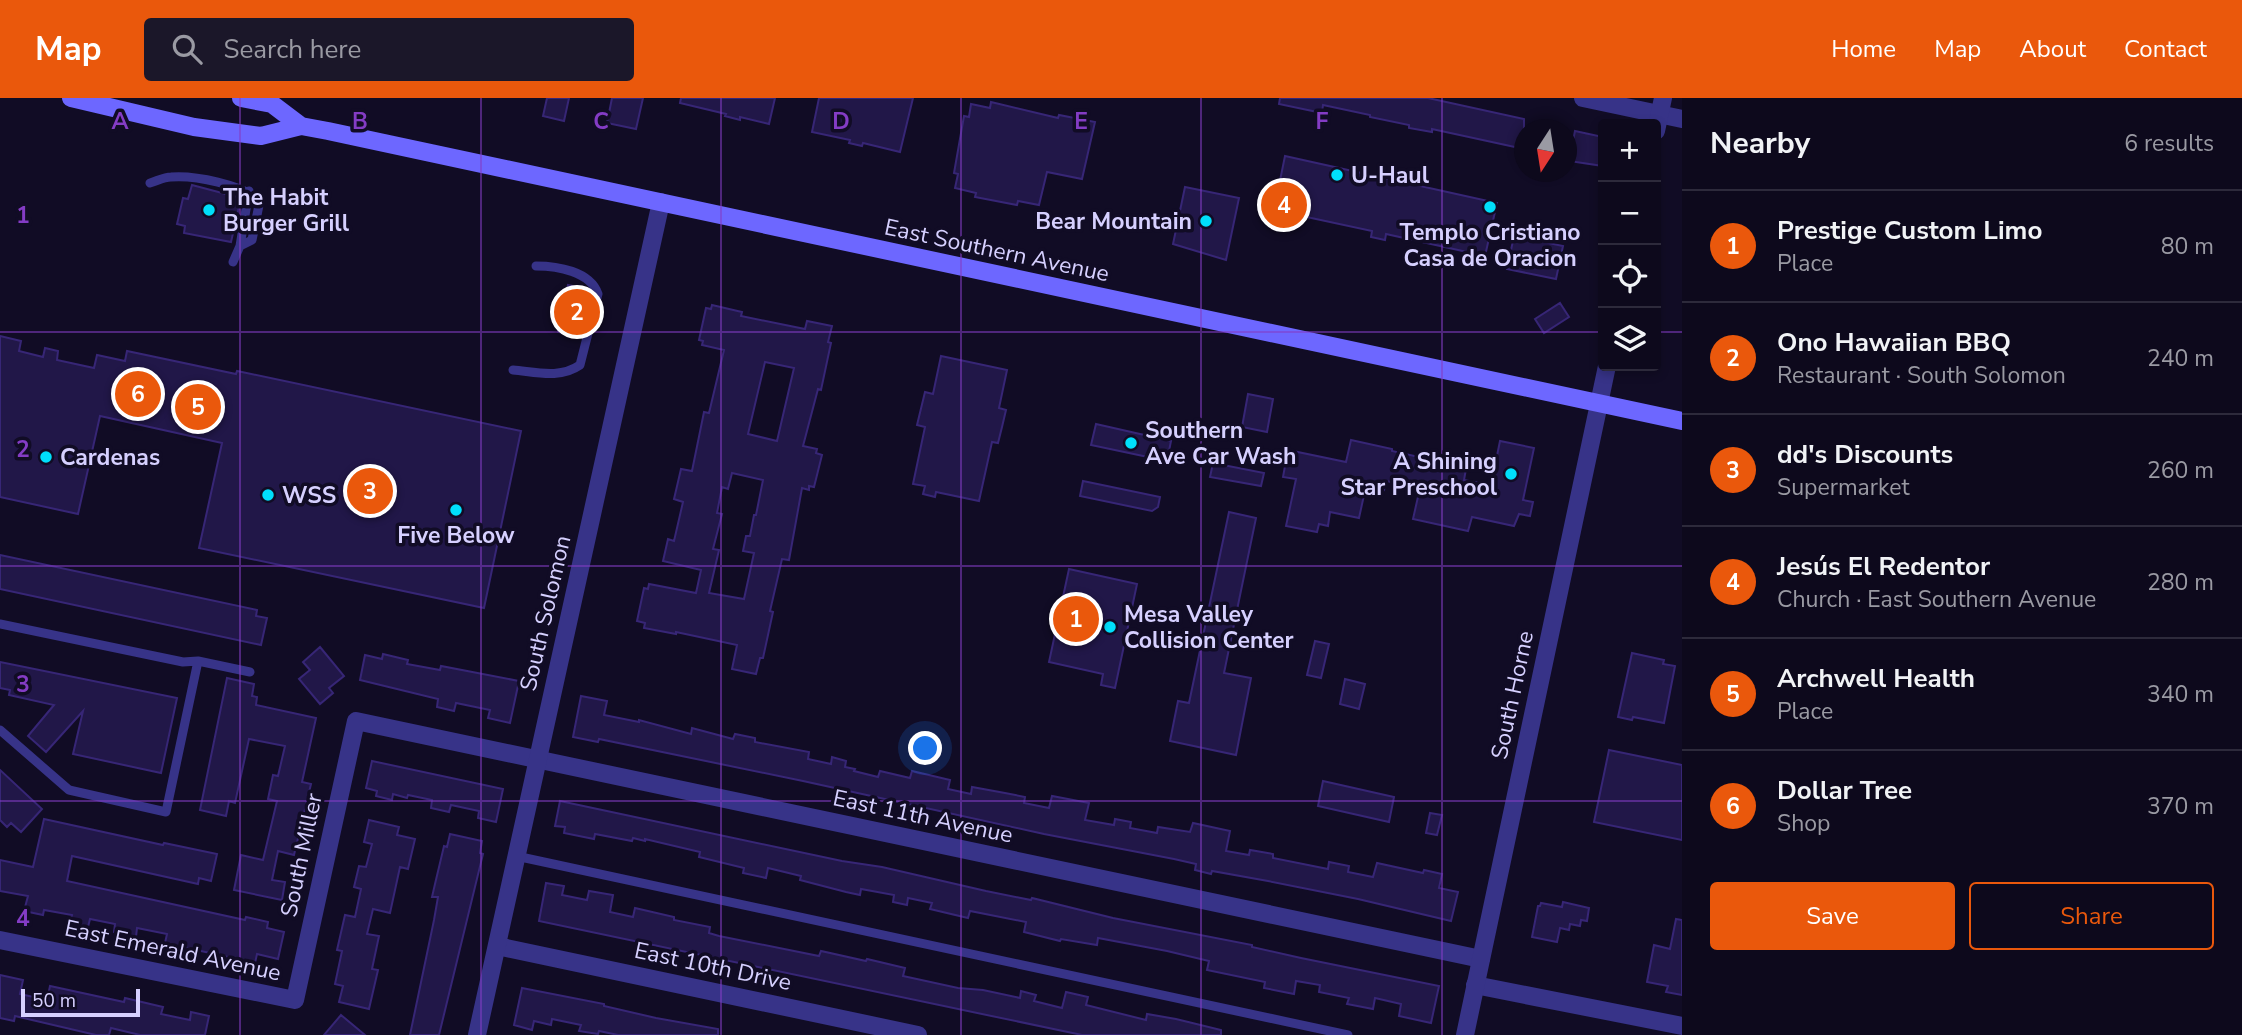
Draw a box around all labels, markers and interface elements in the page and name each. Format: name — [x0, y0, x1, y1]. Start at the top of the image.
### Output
search box — [144, 18, 634, 81]
text: Map — [35, 27, 102, 72]
icon: search — [168, 30, 206, 68]
text: Search here — [224, 32, 361, 67]
text: Home — [1831, 33, 1896, 65]
text: Map — [1934, 33, 1981, 65]
text: About — [2019, 33, 2086, 65]
text: Contact — [2124, 33, 2207, 65]
text: A — [111, 106, 129, 137]
text: B — [352, 106, 368, 137]
text: C — [593, 106, 609, 137]
text: D — [832, 106, 850, 137]
text: E — [1074, 106, 1088, 137]
text: F — [1316, 106, 1329, 137]
north arrow — [1514, 119, 1577, 182]
map controls — [1598, 119, 1661, 371]
button: + — [1598, 119, 1661, 182]
text: Nearby — [1710, 123, 1810, 164]
text: 6 results — [2124, 128, 2214, 159]
place label: U-Haul — [1351, 160, 1430, 191]
marker: U-Haul — [1329, 167, 1345, 183]
pin: 4 — [1261, 179, 1307, 231]
place label: The Habit Burger Grill — [223, 182, 350, 239]
button: − — [1598, 182, 1661, 245]
marker: Templo Cristiano Casa de Oracion — [1482, 199, 1498, 215]
text: 1 — [16, 200, 30, 231]
marker: The Habit Burger Grill — [201, 202, 217, 218]
place label: Bear Mountain — [1035, 206, 1192, 237]
street label: East Southern Avenue — [882, 212, 1112, 289]
marker: Bear Mountain — [1198, 213, 1214, 229]
text: Prestige Custom Limo — [1777, 213, 2042, 248]
place label: Templo Cristiano Casa de Oracion — [1399, 217, 1581, 274]
text: 1 — [1726, 231, 1740, 262]
text: 80 m — [2161, 231, 2214, 262]
button: locate — [1598, 245, 1661, 308]
text: Place — [1777, 248, 1833, 279]
pin: 2 — [554, 286, 600, 338]
button: layers — [1598, 308, 1661, 371]
text: Ono Hawaiian BBQ — [1777, 325, 2011, 360]
text: 2 — [1726, 343, 1740, 374]
text: 240 m — [2147, 343, 2214, 374]
text: Restaurant · South Solomon — [1777, 360, 2066, 391]
pin: 6 — [115, 368, 161, 420]
pin: 5 — [175, 381, 221, 433]
place label: Southern Ave Car Wash — [1145, 415, 1297, 472]
text: 2 — [16, 434, 30, 465]
marker: Southern Ave Car Wash — [1123, 435, 1139, 451]
text: dd's Discounts — [1777, 437, 1953, 472]
place label: Cardenas — [60, 442, 160, 473]
place label: A Shining Star Preschool — [1341, 446, 1498, 503]
marker: Cardenas — [38, 449, 54, 465]
text: 3 — [1726, 455, 1740, 486]
text: 260 m — [2147, 455, 2214, 486]
pin: 3 — [347, 465, 393, 517]
marker: A Shining Star Preschool — [1503, 466, 1519, 482]
text: Supermarket — [1777, 472, 1910, 503]
place label: WSS — [282, 480, 336, 511]
marker: WSS — [260, 487, 276, 503]
marker: Five Below — [448, 502, 464, 518]
place label: Five Below — [397, 520, 515, 551]
street label: South Solomon — [513, 532, 578, 694]
text: Jesús El Redentor — [1777, 549, 1990, 584]
text: 4 — [1726, 567, 1740, 598]
text: 280 m — [2147, 567, 2214, 598]
text: Church · East Southern Avenue — [1777, 584, 2096, 615]
pin: 1 — [1053, 593, 1099, 645]
place label: Mesa Valley Collision Center — [1124, 599, 1294, 656]
marker: Mesa Valley Collision Center — [1102, 619, 1118, 635]
street label: South Horne — [1484, 628, 1541, 762]
text: Archwell Health — [1777, 661, 1975, 696]
text: 3 — [16, 669, 30, 700]
text: 5 — [1726, 679, 1740, 710]
text: 340 m — [2147, 679, 2214, 710]
text: Place — [1777, 696, 1833, 727]
your location — [908, 731, 942, 765]
text: Dollar Tree — [1777, 773, 1912, 808]
street label: East 11th Avenue — [830, 782, 1016, 851]
street label: South Miller — [273, 790, 330, 920]
text: 6 — [1726, 791, 1740, 822]
text: 370 m — [2147, 791, 2214, 822]
text: Shop — [1777, 808, 1830, 839]
button: Save — [1710, 882, 1955, 950]
button: Share — [1969, 882, 2214, 950]
text: 4 — [16, 903, 30, 934]
street label: East Emerald Avenue — [62, 912, 284, 989]
street label: East 10th Drive — [632, 935, 794, 998]
scale bar — [21, 986, 140, 1018]
text: 50 m — [32, 988, 76, 1014]

